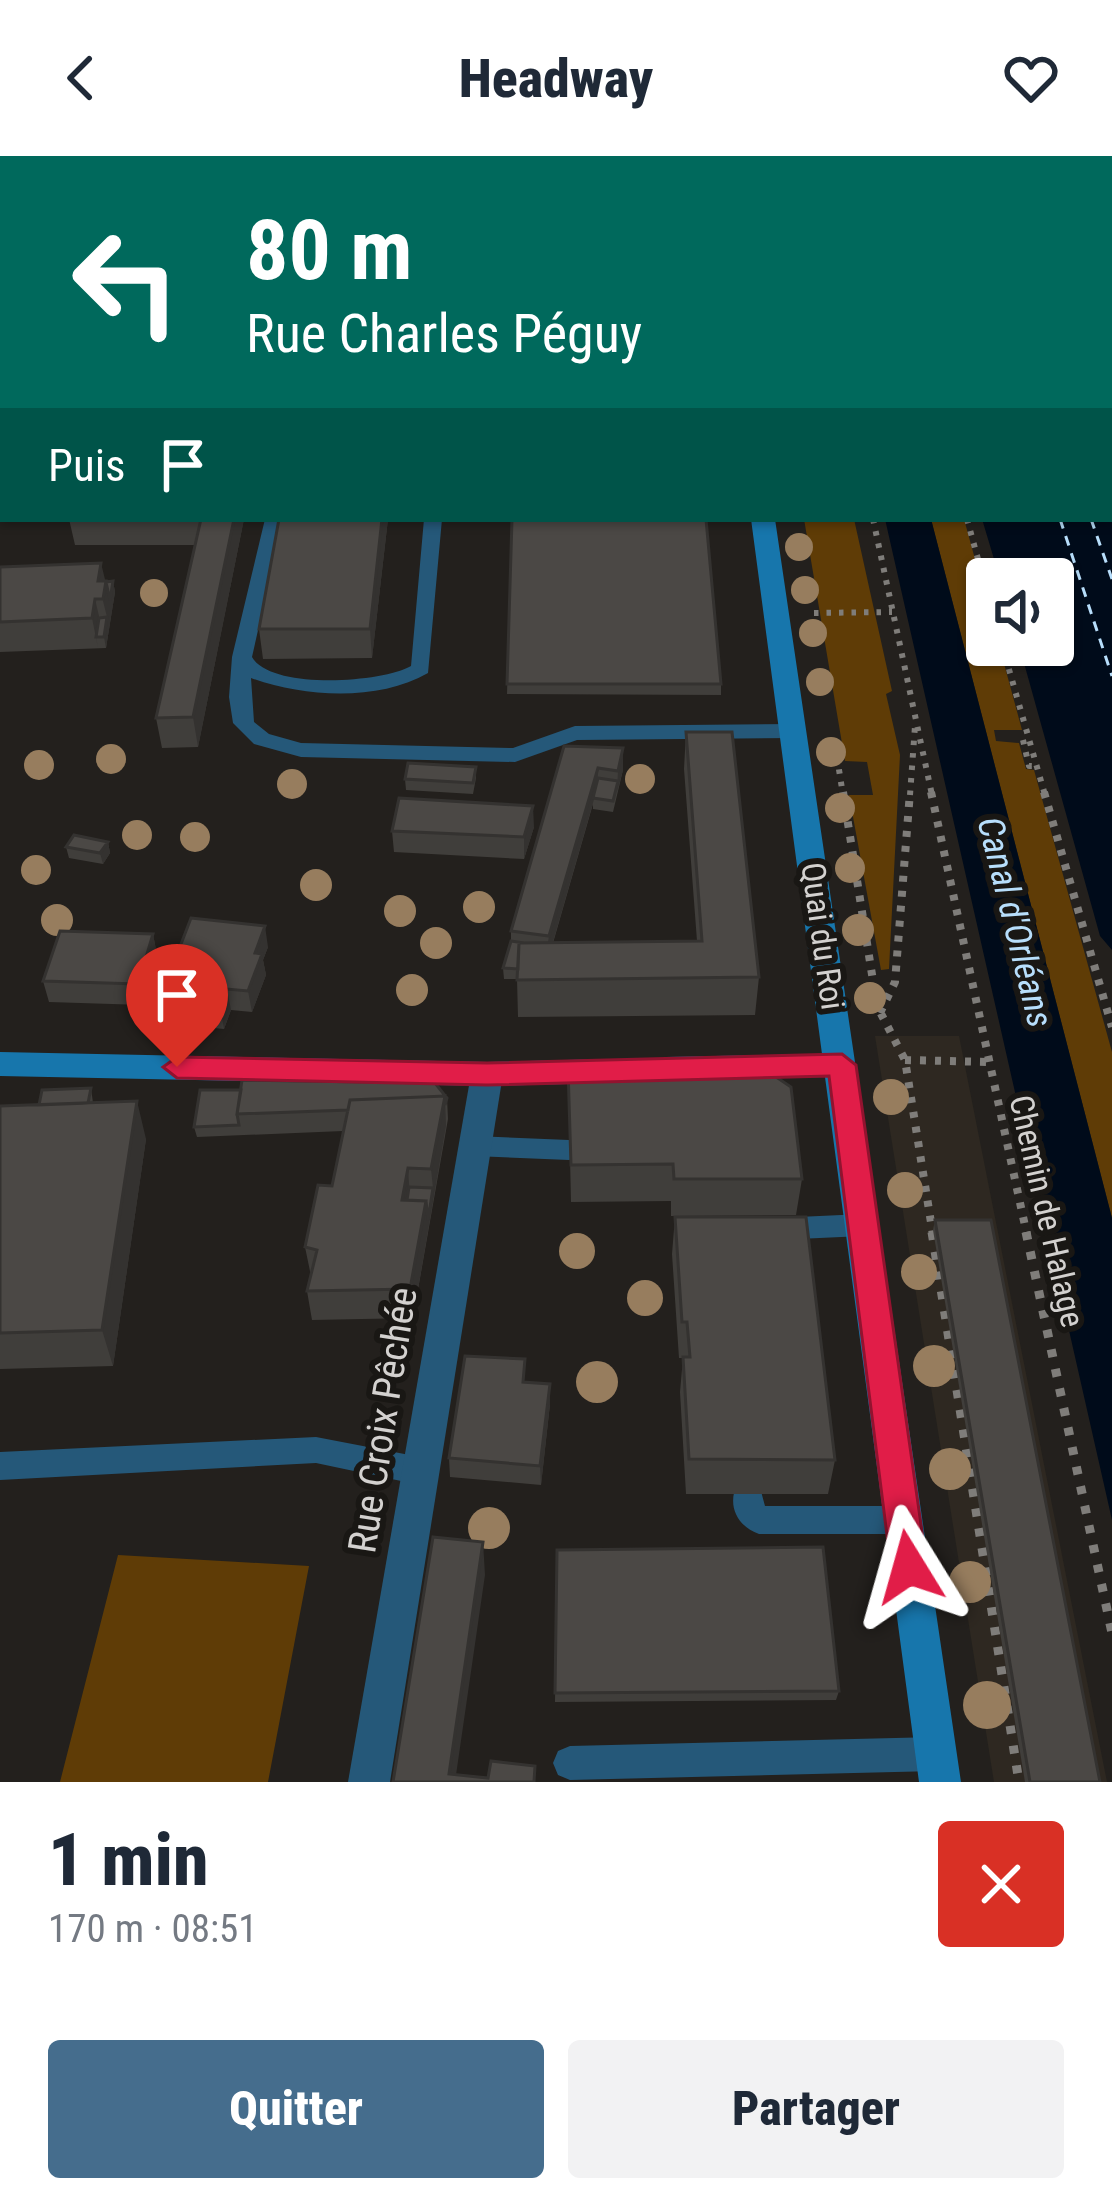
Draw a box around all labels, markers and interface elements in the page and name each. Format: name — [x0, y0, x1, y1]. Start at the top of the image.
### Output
icon: back — [48, 45, 114, 111]
icon: heart — [998, 45, 1064, 111]
text: Headway — [459, 47, 653, 110]
text: 80 m — [246, 201, 413, 300]
icon: left — [48, 204, 204, 360]
text: Rue Charles Péguy — [246, 302, 642, 365]
icon: arrive — [150, 432, 216, 498]
text: Puis — [48, 439, 126, 492]
map controls — [966, 558, 1074, 666]
button: sound — [966, 558, 1074, 666]
water label: Canal d'Orléans — [969, 812, 1061, 1032]
street label: Quai du Roi — [793, 860, 853, 1012]
pin — [126, 944, 228, 1067]
icon: arrive — [144, 962, 210, 1028]
street label: Chemin de Halage — [1001, 1091, 1093, 1331]
street label: Rue Croix Pêchée — [339, 1284, 427, 1556]
position arrow — [846, 1504, 972, 1630]
text: 1 min — [48, 1818, 209, 1903]
button: close — [938, 1821, 1064, 1947]
text: 170 m · 08:51 — [48, 1906, 258, 1952]
button: Quitter — [48, 2040, 544, 2178]
button: Partager — [568, 2040, 1064, 2178]

